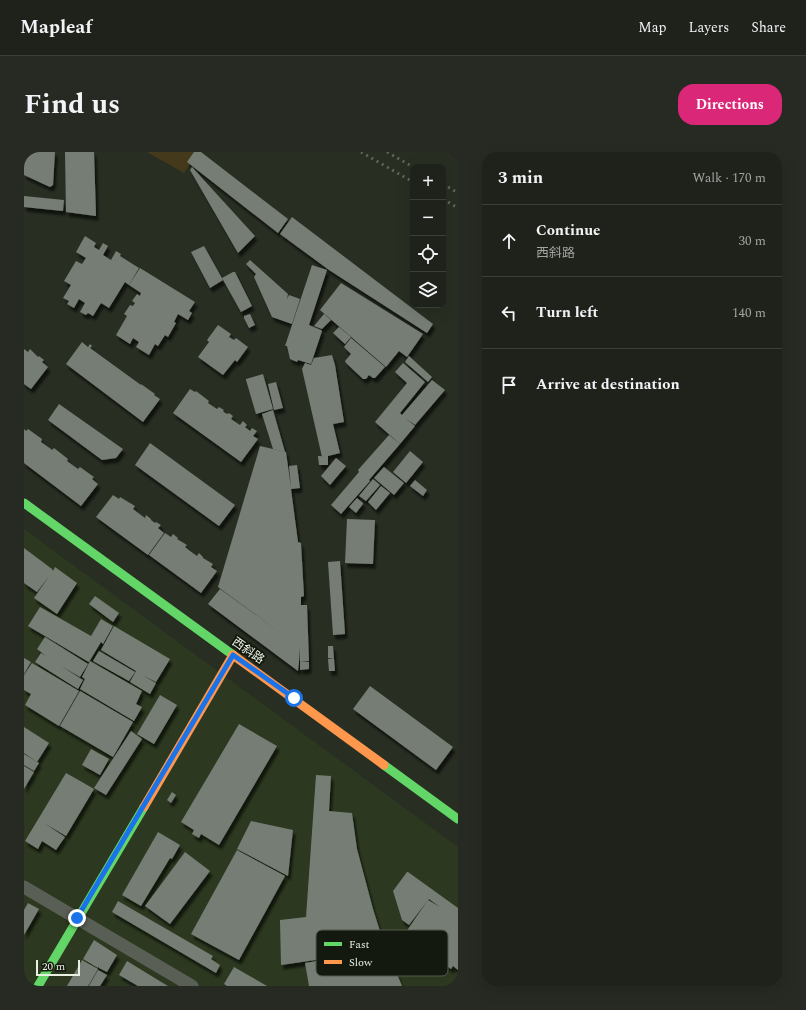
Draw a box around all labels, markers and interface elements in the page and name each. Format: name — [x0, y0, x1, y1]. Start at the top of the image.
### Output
text: Mapleaf — [20, 13, 92, 42]
text: Map — [638, 17, 667, 38]
text: Layers — [689, 17, 729, 38]
text: Share — [751, 17, 786, 38]
text: Find us — [24, 83, 120, 126]
button: Directions — [678, 84, 782, 125]
map controls — [410, 164, 446, 308]
button: + — [410, 164, 446, 200]
text: 3 min — [498, 165, 543, 191]
text: Walk · 170 m — [692, 168, 766, 188]
button: − — [410, 200, 446, 236]
text: Continue — [536, 219, 601, 242]
icon: ahead — [498, 230, 520, 252]
text: 30 m — [739, 231, 766, 251]
button: locate — [410, 236, 446, 272]
text: 西斜路 — [536, 243, 575, 263]
button: layers — [410, 272, 446, 308]
text: Turn left — [536, 301, 598, 324]
icon: left — [498, 302, 520, 324]
text: 140 m — [732, 303, 766, 323]
text: Arrive at destination — [536, 373, 680, 396]
icon: arrive — [498, 374, 520, 396]
street label: 西斜路 — [228, 633, 268, 669]
route start — [285, 689, 303, 707]
route end — [68, 909, 86, 927]
legend — [316, 930, 448, 976]
text: Fast — [349, 936, 370, 953]
text: Slow — [349, 954, 373, 971]
scale bar — [36, 958, 80, 977]
text: 20 m — [42, 958, 65, 975]

